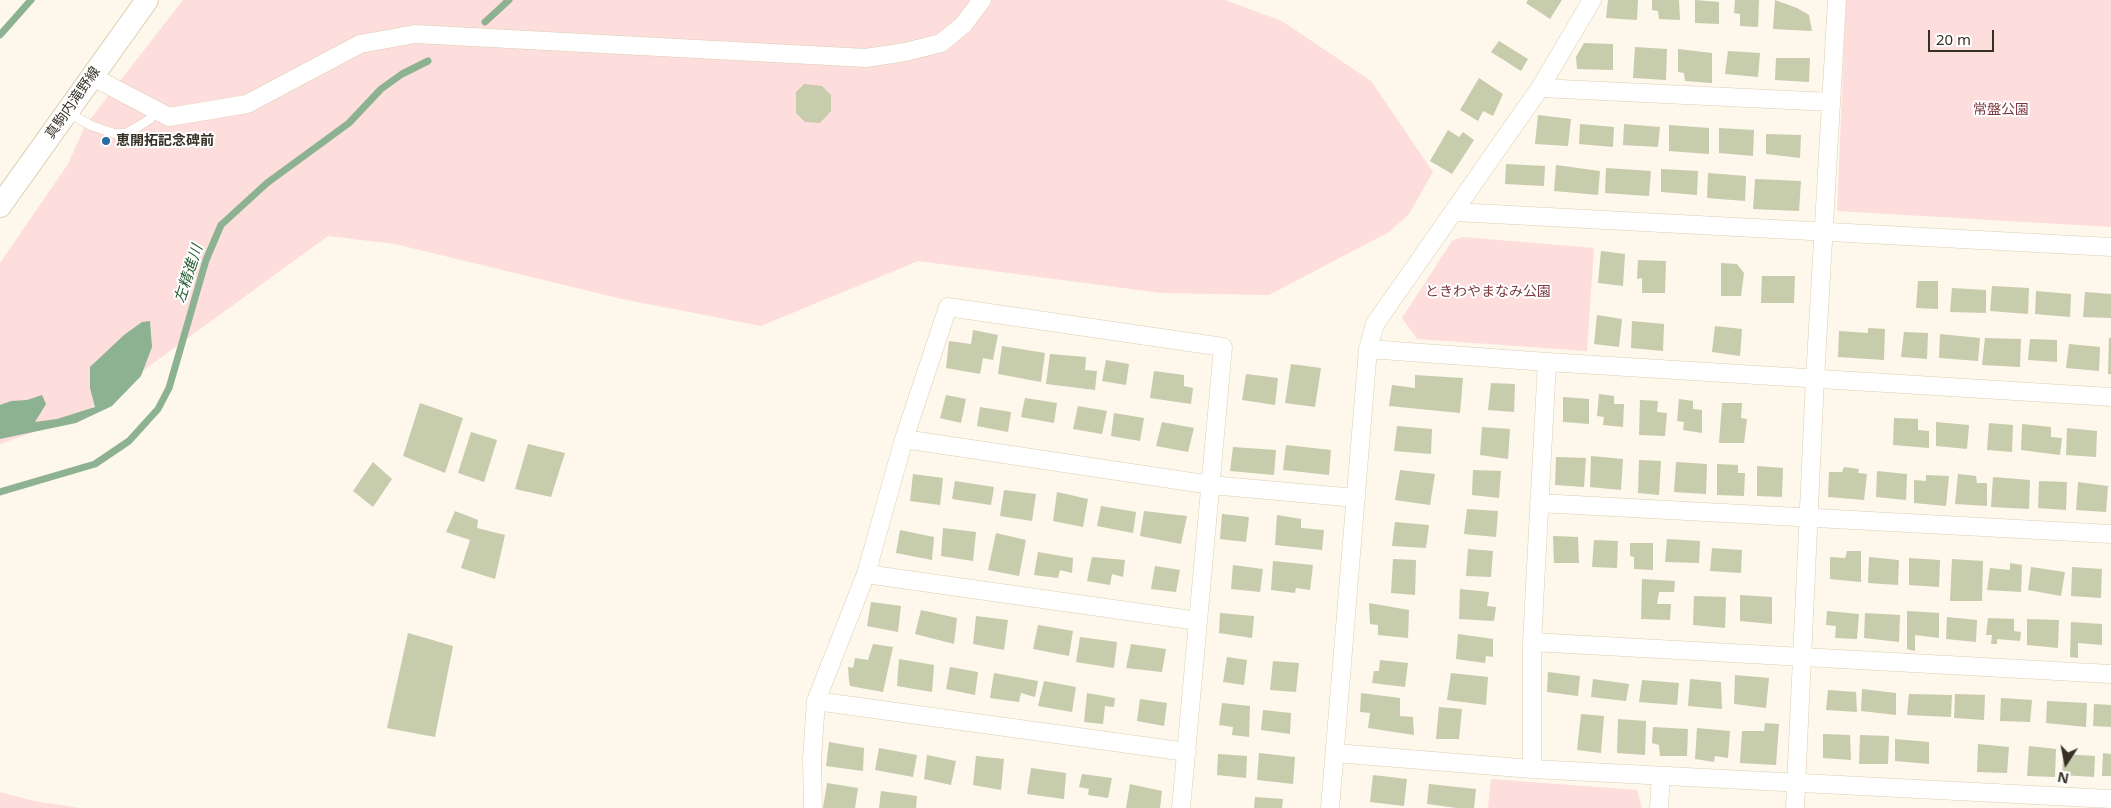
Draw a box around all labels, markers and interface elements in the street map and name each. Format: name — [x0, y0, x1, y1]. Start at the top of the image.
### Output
scale bar — [1931, 20, 1997, 52]
text: 20 m — [1936, 29, 1971, 49]
street label: 真駒内滝野線 — [42, 64, 104, 142]
park label: 常盤公園 — [1973, 102, 2029, 118]
place label: 恵開拓記念碑前 — [116, 133, 214, 149]
marker: 恵開拓記念碑前 — [100, 135, 112, 147]
water label: 左精進川 — [171, 243, 207, 305]
park label: ときわやまなみ公園 — [1425, 284, 1551, 300]
north arrow — [2041, 738, 2091, 788]
text: N — [2056, 768, 2070, 789]

